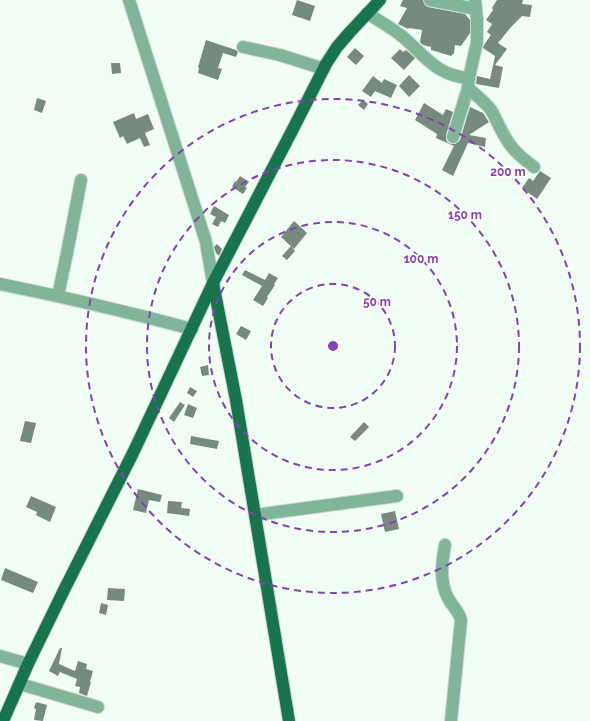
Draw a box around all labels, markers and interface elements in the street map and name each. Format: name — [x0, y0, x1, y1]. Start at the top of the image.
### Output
text: 200 m — [490, 165, 526, 179]
text: 150 m — [448, 208, 482, 222]
text: 100 m — [404, 252, 438, 266]
text: 50 m — [363, 295, 391, 309]
centre of rings — [326, 339, 340, 353]

